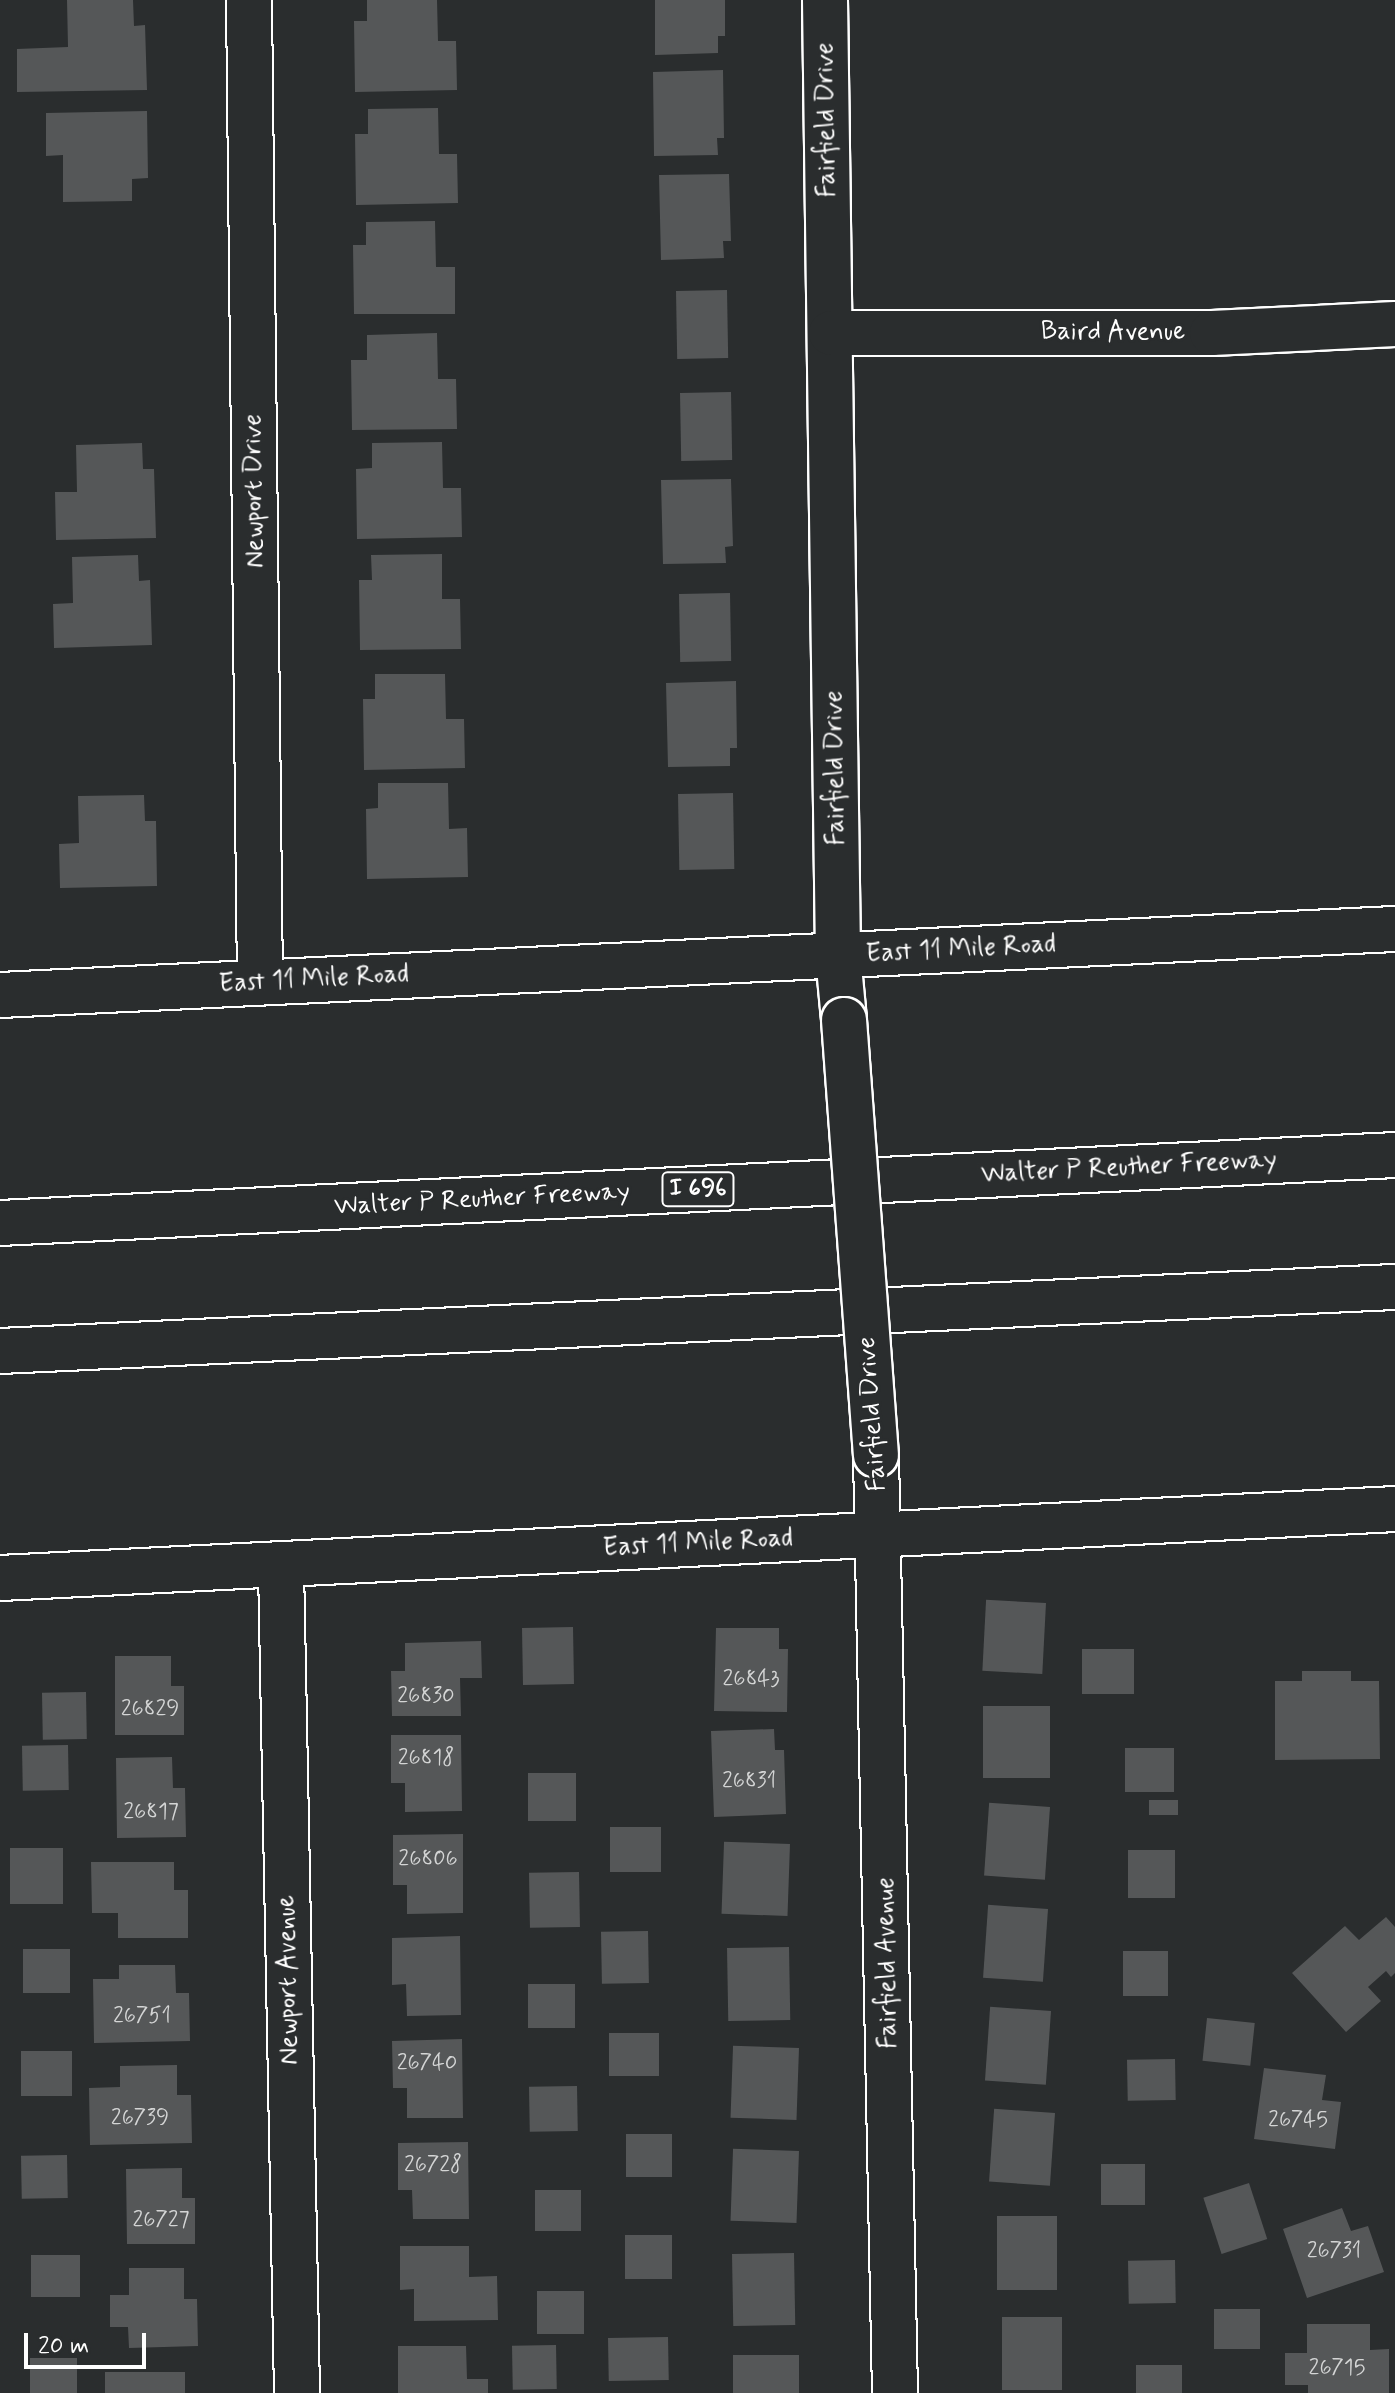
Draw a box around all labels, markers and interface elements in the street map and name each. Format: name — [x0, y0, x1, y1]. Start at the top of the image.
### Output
street label: Fairfield Drive — [810, 43, 844, 197]
street label: Baird Avenue — [1039, 317, 1187, 349]
street label: Newport Drive — [238, 415, 272, 567]
street label: Fairfield Drive — [819, 691, 853, 845]
street label: East 11 Mile Road — [866, 929, 1056, 971]
street label: East 11 Mile Road — [219, 959, 409, 1001]
street label: Walter P Reuther Freeway — [982, 1145, 1276, 1191]
road number: I 696 — [660, 1169, 736, 1209]
street label: Walter P Reuther Freeway — [335, 1177, 629, 1223]
street label: Fairfield Drive — [852, 1337, 894, 1491]
street label: East 11 Mile Road — [603, 1523, 793, 1565]
house number: 26843 — [723, 1667, 779, 1693]
house number: 26830 — [397, 1684, 455, 1710]
house number: 26829 — [121, 1697, 179, 1723]
house number: 26818 — [398, 1746, 454, 1772]
house number: 26831 — [722, 1769, 776, 1795]
house number: 26817 — [123, 1800, 179, 1826]
house number: 26806 — [398, 1847, 458, 1873]
street label: Fairfield Avenue — [871, 1874, 905, 2052]
street label: Newport Avenue — [272, 1892, 306, 2068]
house number: 26751 — [113, 2004, 171, 2030]
house number: 26740 — [397, 2051, 457, 2077]
house number: 26739 — [111, 2106, 169, 2132]
house number: 26745 — [1268, 2108, 1328, 2134]
house number: 26728 — [404, 2153, 462, 2179]
house number: 26727 — [132, 2208, 190, 2234]
house number: 26731 — [1307, 2239, 1361, 2265]
scale bar — [28, 2317, 150, 2367]
text: 20 m — [38, 2331, 89, 2362]
house number: 26715 — [1309, 2356, 1365, 2382]

